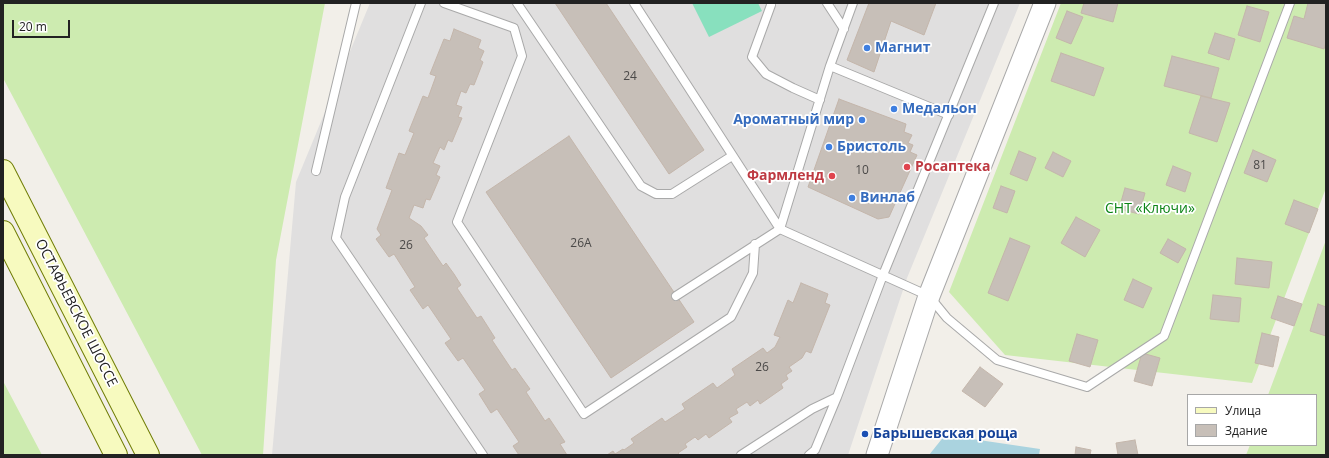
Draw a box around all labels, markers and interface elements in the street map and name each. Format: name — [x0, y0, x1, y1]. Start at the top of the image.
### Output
scale bar — [14, 12, 72, 38]
text: 20 m — [19, 18, 47, 35]
place label: Магнит — [875, 40, 930, 56]
marker: Магнит — [862, 43, 872, 53]
house number: 24 — [623, 70, 637, 84]
place label: Медальон — [902, 101, 977, 117]
marker: Медальон — [889, 104, 899, 114]
place label: Ароматный мир — [733, 112, 854, 128]
marker: Ароматный мир — [857, 115, 867, 125]
place label: Бристоль — [837, 139, 906, 155]
marker: Бристоль — [824, 142, 834, 152]
place label: Росаптека — [915, 159, 990, 175]
house number: 81 — [1253, 159, 1267, 173]
marker: Росаптека — [902, 162, 912, 172]
house number: 10 — [855, 164, 869, 178]
place label: Фармленд — [747, 168, 824, 184]
marker: Фармленд — [827, 171, 837, 181]
place label: Винлаб — [860, 190, 915, 206]
marker: Винлаб — [847, 193, 857, 203]
park label: СНТ «Ключи» — [1105, 201, 1195, 217]
street label: ОСТАФЬЕВСКОЕ ШОССЕ — [31, 236, 121, 390]
house number: 26А — [570, 237, 592, 251]
house number: 26 — [399, 239, 413, 253]
house number: 26 — [755, 361, 769, 375]
legend — [1187, 394, 1317, 446]
text: Улица — [1225, 402, 1261, 419]
text: Здание — [1225, 422, 1268, 439]
place label: Барышевская роща — [873, 426, 1018, 442]
marker: Барышевская роща — [860, 429, 870, 439]

